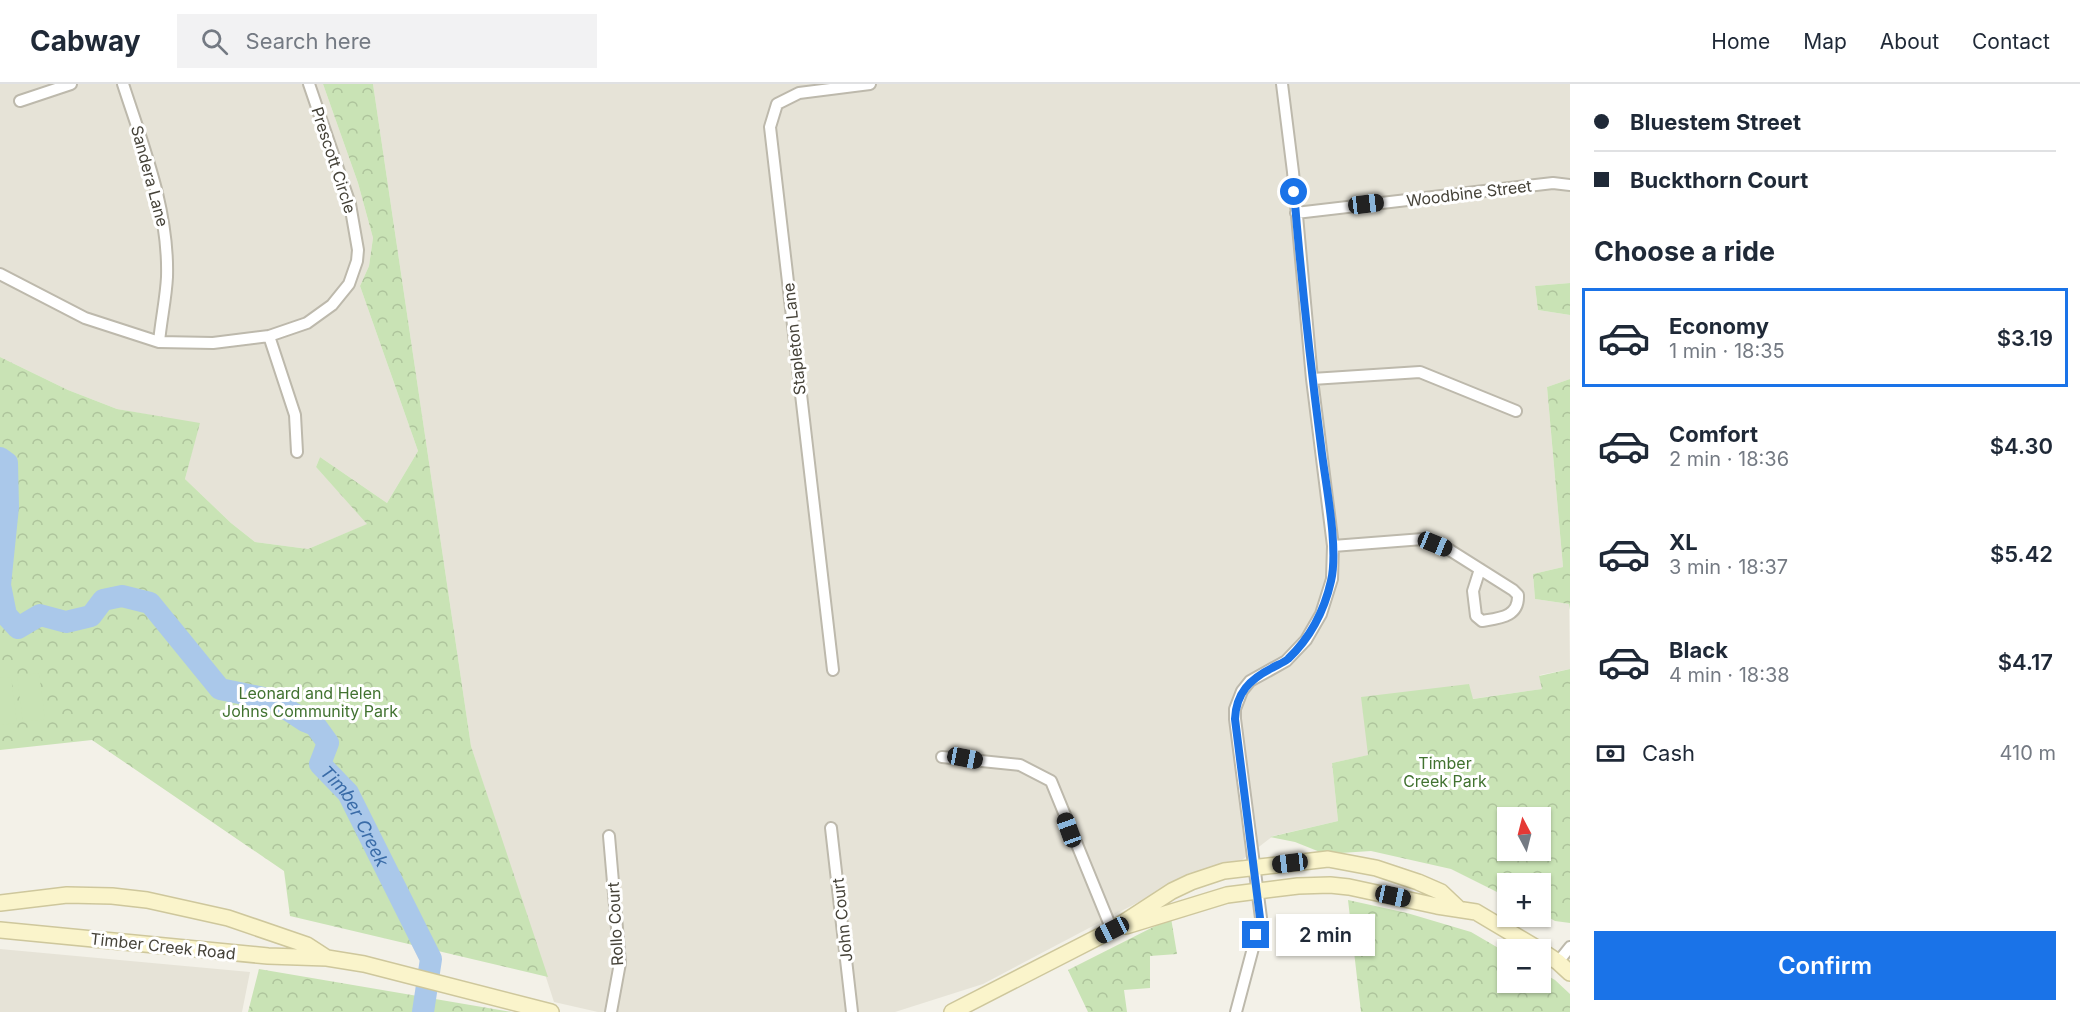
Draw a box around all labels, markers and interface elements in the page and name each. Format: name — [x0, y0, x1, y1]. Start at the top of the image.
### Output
search box — [177, 14, 597, 68]
text: Cabway — [30, 24, 141, 58]
icon: search — [198, 25, 231, 58]
text: Search here — [246, 28, 371, 54]
text: Home — [1711, 29, 1770, 54]
text: Map — [1803, 29, 1847, 54]
text: About — [1880, 29, 1939, 54]
text: Contact — [1972, 29, 2050, 54]
street label: Prescott Circle — [307, 104, 361, 216]
text: Bluestem Street — [1630, 109, 1801, 135]
street label: Sandera Lane — [127, 123, 173, 229]
text: Buckthorn Court — [1630, 167, 1808, 193]
street label: Woodbine Street — [1405, 175, 1533, 211]
route start — [1280, 178, 1307, 205]
car — [1347, 193, 1385, 215]
text: Choose a ride — [1594, 235, 1775, 268]
street label: Stapleton Lane — [778, 282, 810, 396]
icon: car — [1597, 311, 1651, 365]
text: Economy — [1669, 313, 1769, 339]
text: $3.19 — [1997, 325, 2053, 351]
text: 1 min · 18:35 — [1669, 339, 1785, 363]
icon: car — [1597, 419, 1651, 473]
text: Comfort — [1669, 421, 1758, 447]
text: $4.30 — [1990, 433, 2053, 459]
text: 2 min · 18:36 — [1669, 447, 1789, 471]
icon: car — [1597, 527, 1651, 581]
car — [1415, 529, 1455, 559]
text: XL — [1669, 529, 1698, 555]
text: $5.42 — [1990, 541, 2053, 567]
text: 3 min · 18:37 — [1669, 555, 1788, 579]
icon: car — [1597, 635, 1651, 689]
text: Black — [1669, 637, 1728, 663]
text: $4.17 — [1998, 649, 2053, 675]
text: 4 min · 18:38 — [1669, 663, 1790, 687]
park label: Leonard and Helen Johns Community Park — [222, 683, 398, 721]
icon: cash — [1594, 737, 1627, 770]
text: Cash — [1642, 740, 1695, 766]
text: 410 m — [2000, 741, 2056, 765]
car — [946, 746, 984, 770]
park label: Timber Creek Park — [1403, 753, 1487, 791]
water label: Timber Creek — [316, 761, 394, 871]
north arrow — [1497, 807, 1551, 861]
map controls — [1497, 807, 1551, 993]
car — [1054, 810, 1084, 850]
car — [1271, 852, 1309, 874]
button: + — [1497, 873, 1551, 927]
street label: John Court — [828, 877, 856, 963]
street label: Rollo Court — [603, 882, 627, 966]
car — [1374, 883, 1412, 909]
car — [1092, 914, 1132, 946]
callout: 2 min — [1277, 914, 1376, 956]
route end — [1242, 921, 1269, 948]
text: 2 min — [1299, 923, 1352, 947]
street label: Timber Creek Road — [89, 928, 237, 964]
button: Confirm — [1594, 931, 2056, 1000]
button: − — [1497, 939, 1551, 993]

